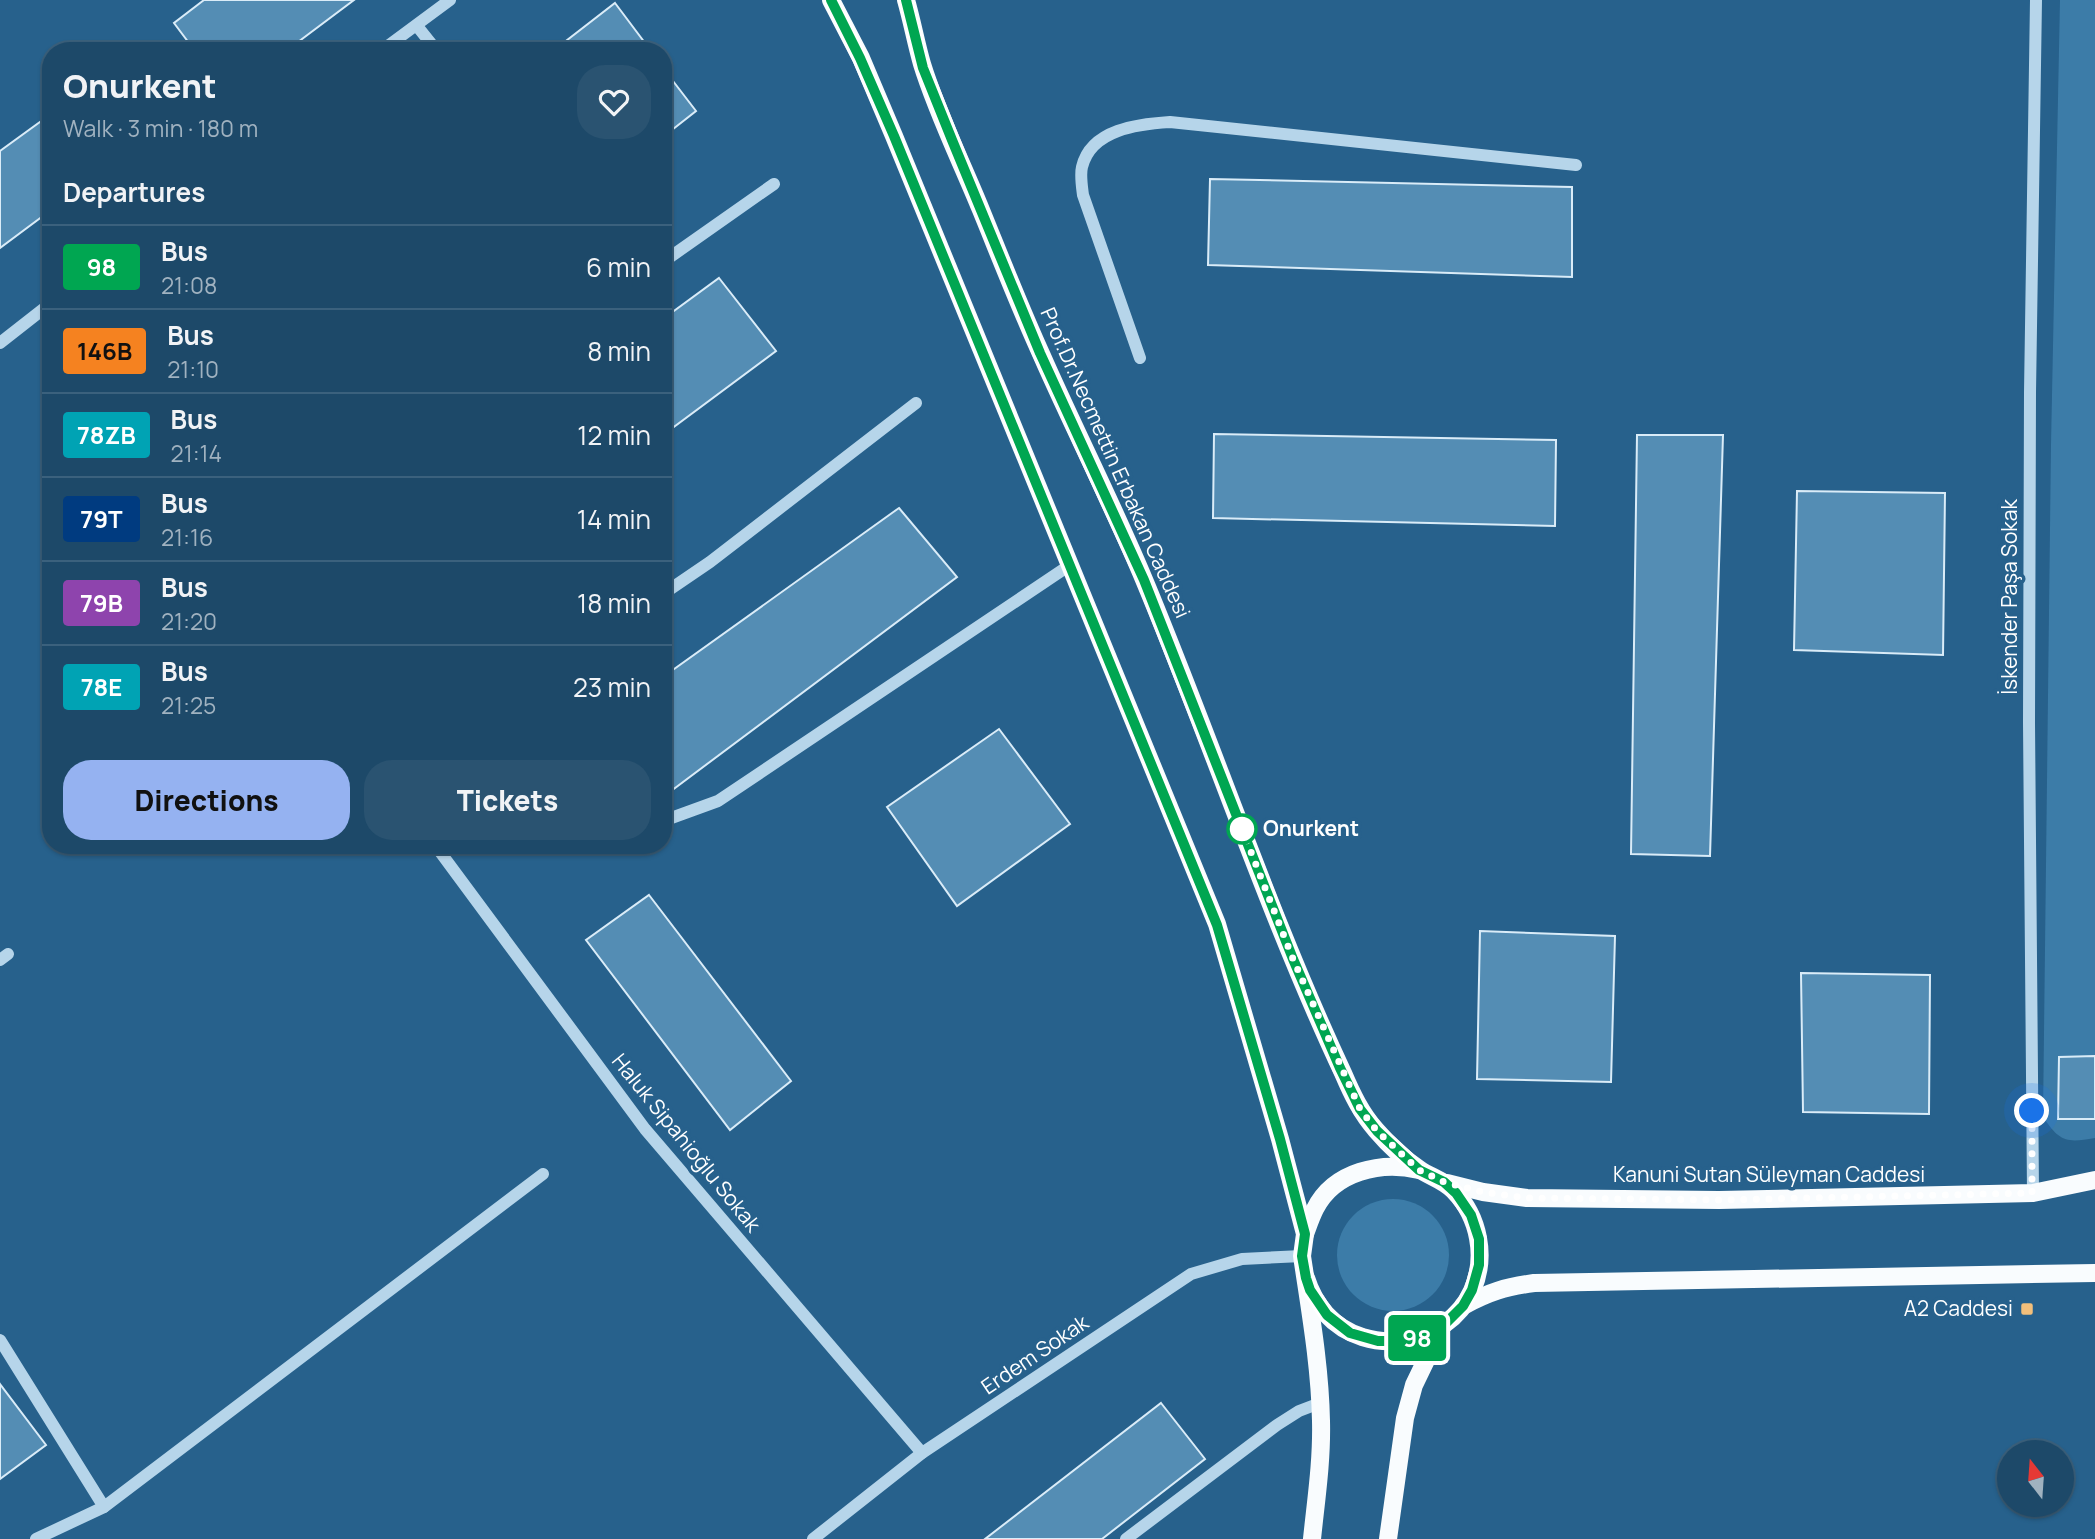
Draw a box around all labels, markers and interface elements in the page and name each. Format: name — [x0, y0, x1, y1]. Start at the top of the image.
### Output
text: Onurkent — [63, 63, 217, 108]
button: heart — [577, 65, 651, 139]
text: Walk · 3 min · 180 m — [63, 112, 258, 144]
text: Departures — [63, 174, 205, 210]
text: Bus — [161, 233, 208, 269]
text: 6 min — [586, 249, 651, 285]
text: 98 — [87, 250, 116, 283]
text: 21:08 — [161, 269, 217, 301]
street label: Prof.Dr.Necmettin Erbakan Caddesi — [1035, 303, 1197, 622]
text: Bus — [167, 317, 214, 353]
text: 8 min — [587, 333, 651, 369]
text: 146B — [77, 334, 132, 367]
text: 21:10 — [167, 353, 219, 385]
text: Bus — [171, 401, 217, 437]
text: 12 min — [577, 417, 651, 453]
text: 78ZB — [77, 418, 136, 451]
text: 21:14 — [171, 437, 222, 469]
text: Bus — [161, 485, 208, 521]
street label: İskender Paşa Sokak — [1995, 499, 2023, 695]
text: 14 min — [577, 501, 651, 537]
text: 79T — [80, 502, 123, 535]
text: 21:16 — [161, 521, 213, 553]
text: Bus — [161, 569, 208, 605]
text: 18 min — [577, 585, 651, 621]
text: 79B — [80, 586, 123, 619]
text: 21:20 — [161, 605, 217, 637]
text: Bus — [161, 653, 208, 689]
text: 23 min — [573, 669, 651, 705]
text: 78E — [81, 670, 122, 703]
text: 21:25 — [161, 689, 216, 721]
button: Directions — [63, 760, 350, 840]
button: Tickets — [364, 760, 651, 840]
marker: Onurkent — [1227, 814, 1257, 844]
place label: Onurkent — [1263, 814, 1359, 842]
street label: Haluk Sipahioğlu Sokak — [606, 1047, 768, 1238]
your location — [2014, 1093, 2049, 1128]
street label: Kanuni Sutan Süleyman Caddesi — [1613, 1160, 1925, 1188]
place label: A2 Caddesi — [1904, 1294, 2013, 1322]
marker: A2 Caddesi — [2019, 1301, 2035, 1317]
street label: Erdem Sokak — [975, 1308, 1094, 1400]
line badge: 98 — [1386, 1315, 1448, 1361]
text: 98 — [1402, 1321, 1432, 1354]
north arrow — [1997, 1440, 2074, 1517]
map controls — [1997, 1440, 2074, 1517]

